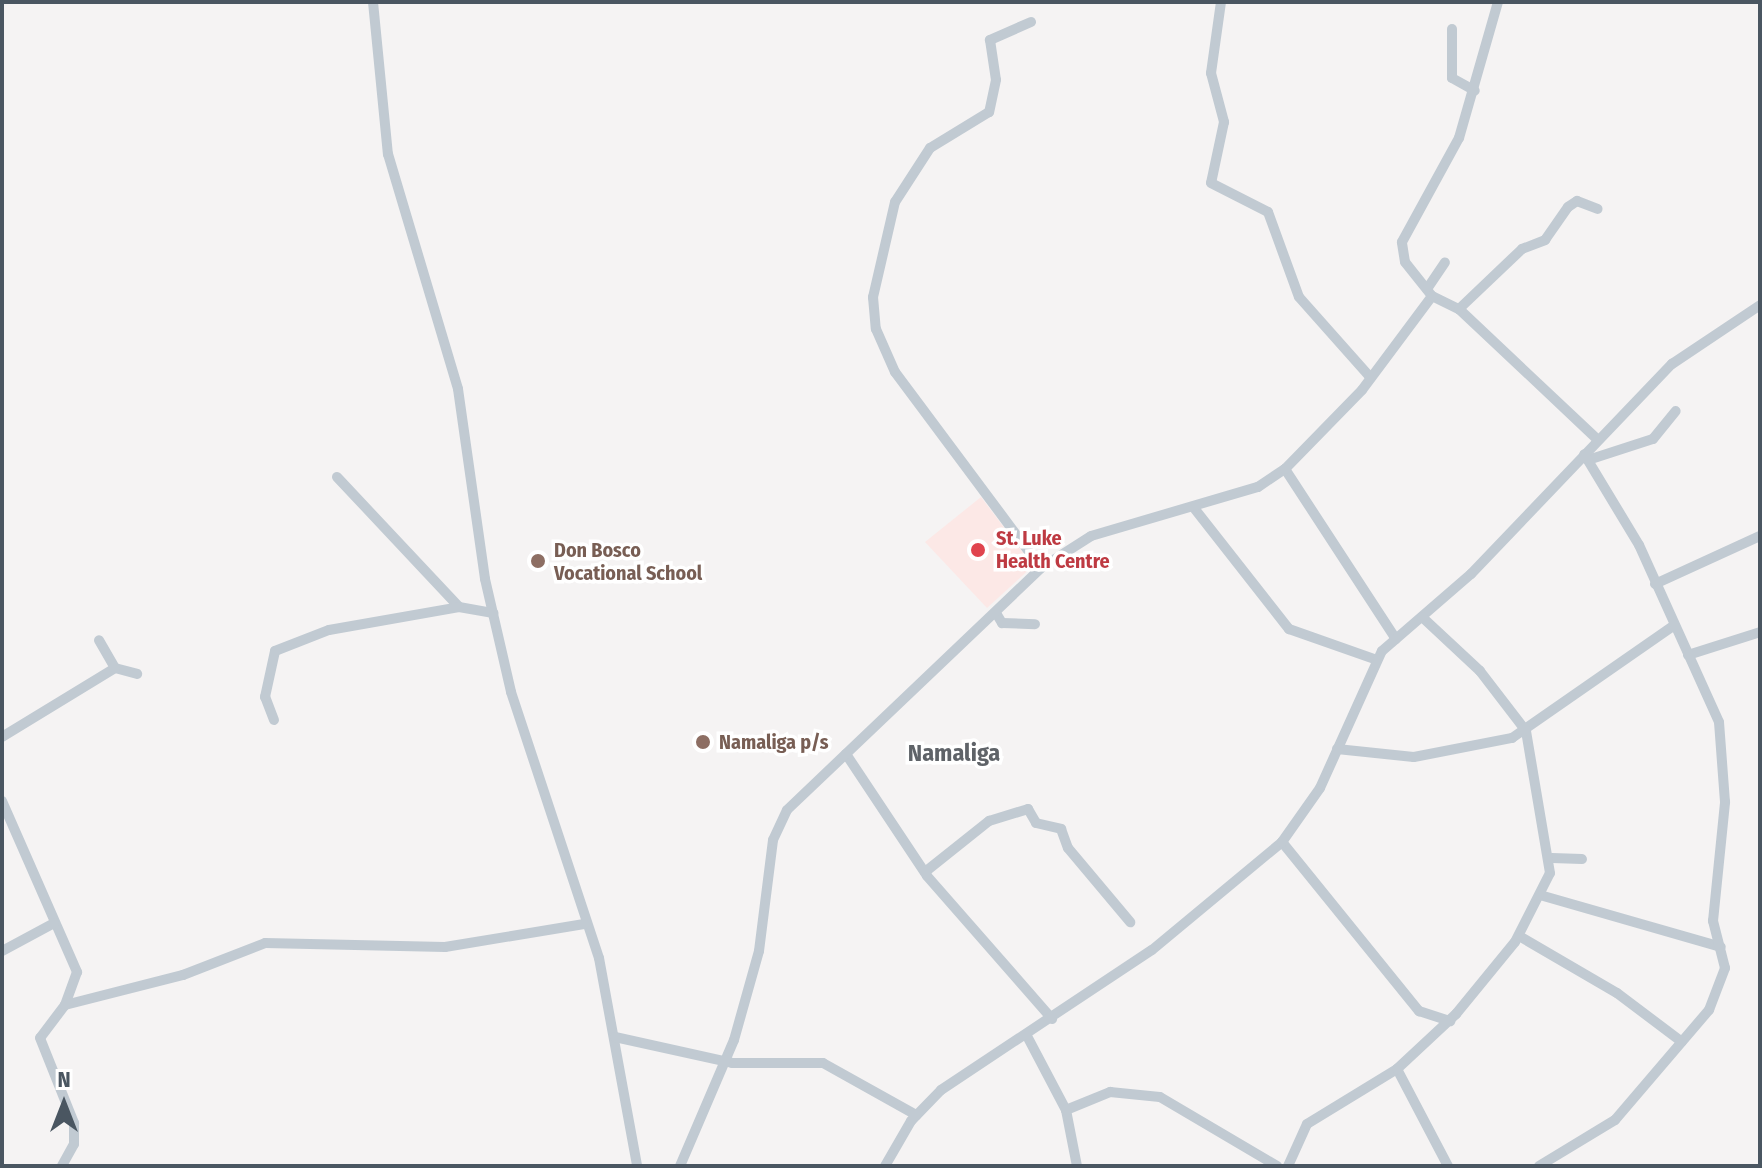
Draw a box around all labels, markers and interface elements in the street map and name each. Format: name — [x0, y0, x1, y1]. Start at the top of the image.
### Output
place label: St. Luke Health Centre — [996, 526, 1110, 573]
place label: Don Bosco Vocational School — [554, 538, 702, 585]
marker: St. Luke Health Centre — [967, 539, 989, 561]
marker: Don Bosco Vocational School — [529, 552, 547, 570]
place label: Namaliga p/s — [719, 730, 829, 754]
marker: Namaliga p/s — [694, 733, 712, 751]
district label: Namaliga — [908, 740, 1000, 768]
north arrow — [24, 1064, 104, 1144]
text: N — [57, 1066, 71, 1093]

